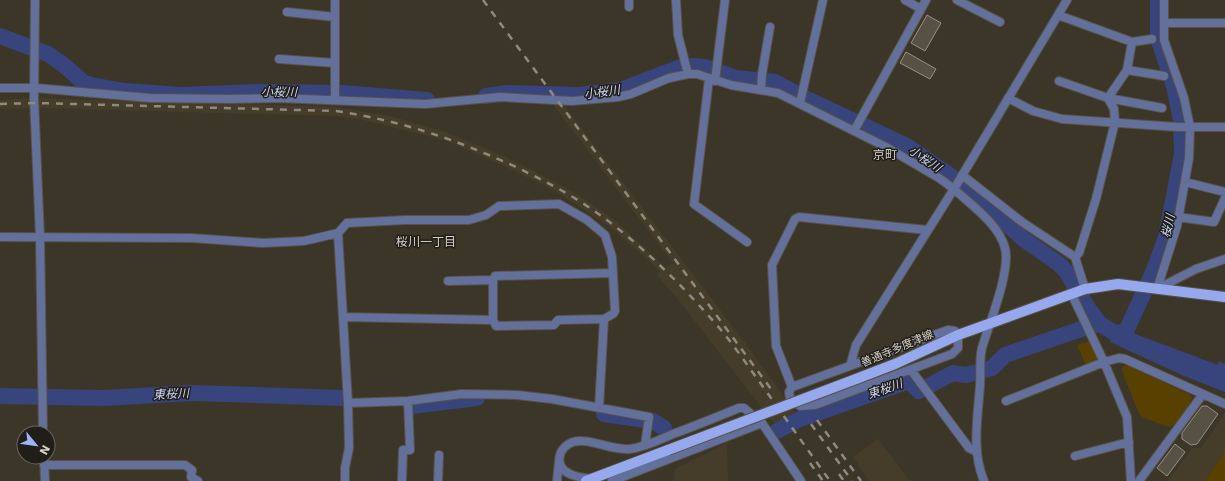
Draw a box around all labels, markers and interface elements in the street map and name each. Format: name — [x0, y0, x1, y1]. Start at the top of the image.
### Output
water label: 小桜川 — [583, 82, 623, 101]
water label: 小桜川 — [261, 85, 299, 99]
water label: 小桜川 — [906, 143, 945, 176]
district label: 京町 — [873, 148, 897, 162]
water label: 桜川 — [1158, 211, 1178, 239]
district label: 桜川一丁目 — [396, 235, 456, 249]
street label: 善通寺多度津線 — [859, 327, 935, 369]
water label: 東桜川 — [866, 376, 906, 401]
water label: 東桜川 — [153, 386, 191, 402]
north arrow — [16, 425, 56, 465]
text: N — [36, 442, 52, 457]

